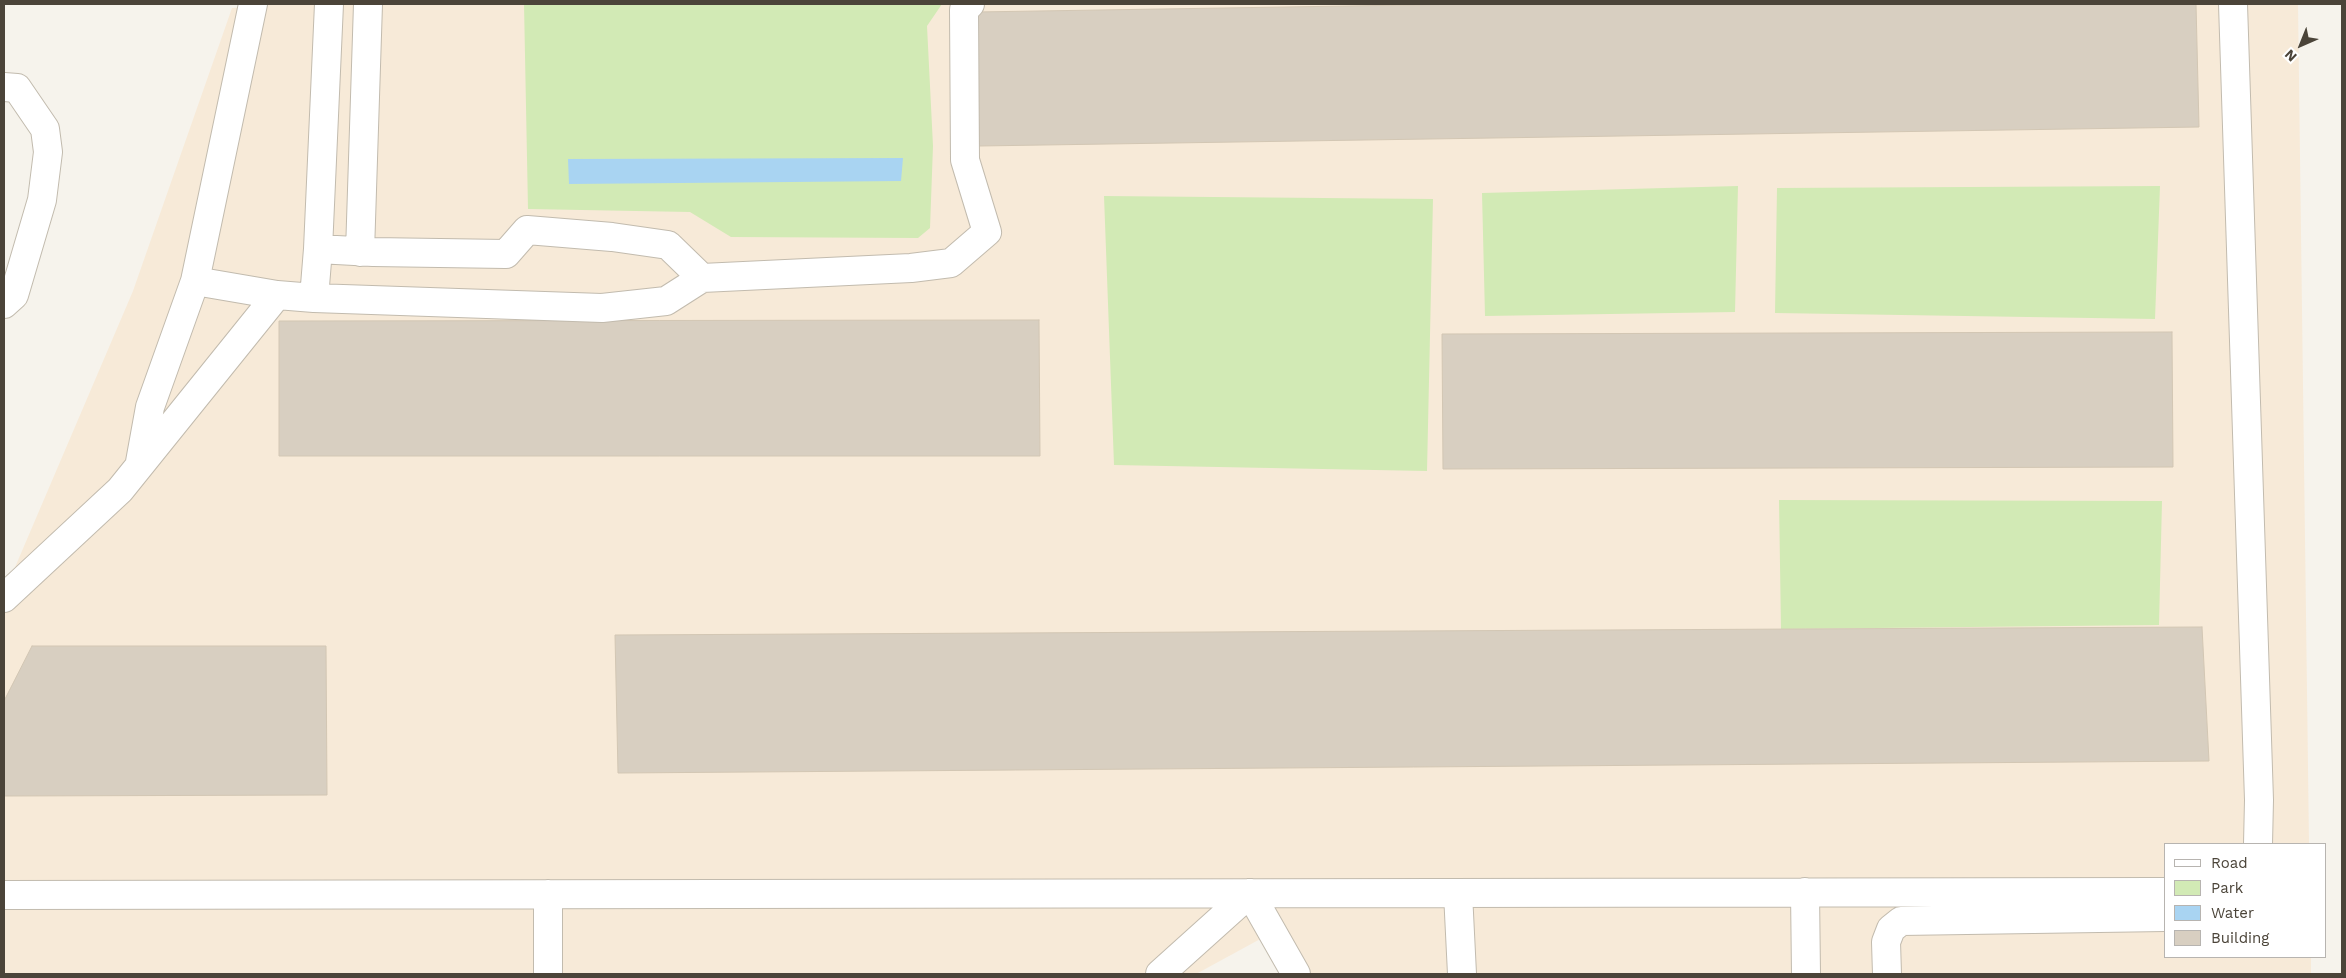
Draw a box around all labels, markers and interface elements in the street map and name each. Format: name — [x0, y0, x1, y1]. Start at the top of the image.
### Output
north arrow — [2276, 20, 2326, 70]
text: N — [2281, 46, 2300, 65]
legend — [2164, 843, 2326, 958]
text: Road — [2211, 854, 2248, 872]
text: Park — [2211, 879, 2243, 897]
text: Water — [2211, 904, 2254, 922]
text: Building — [2211, 929, 2269, 947]

